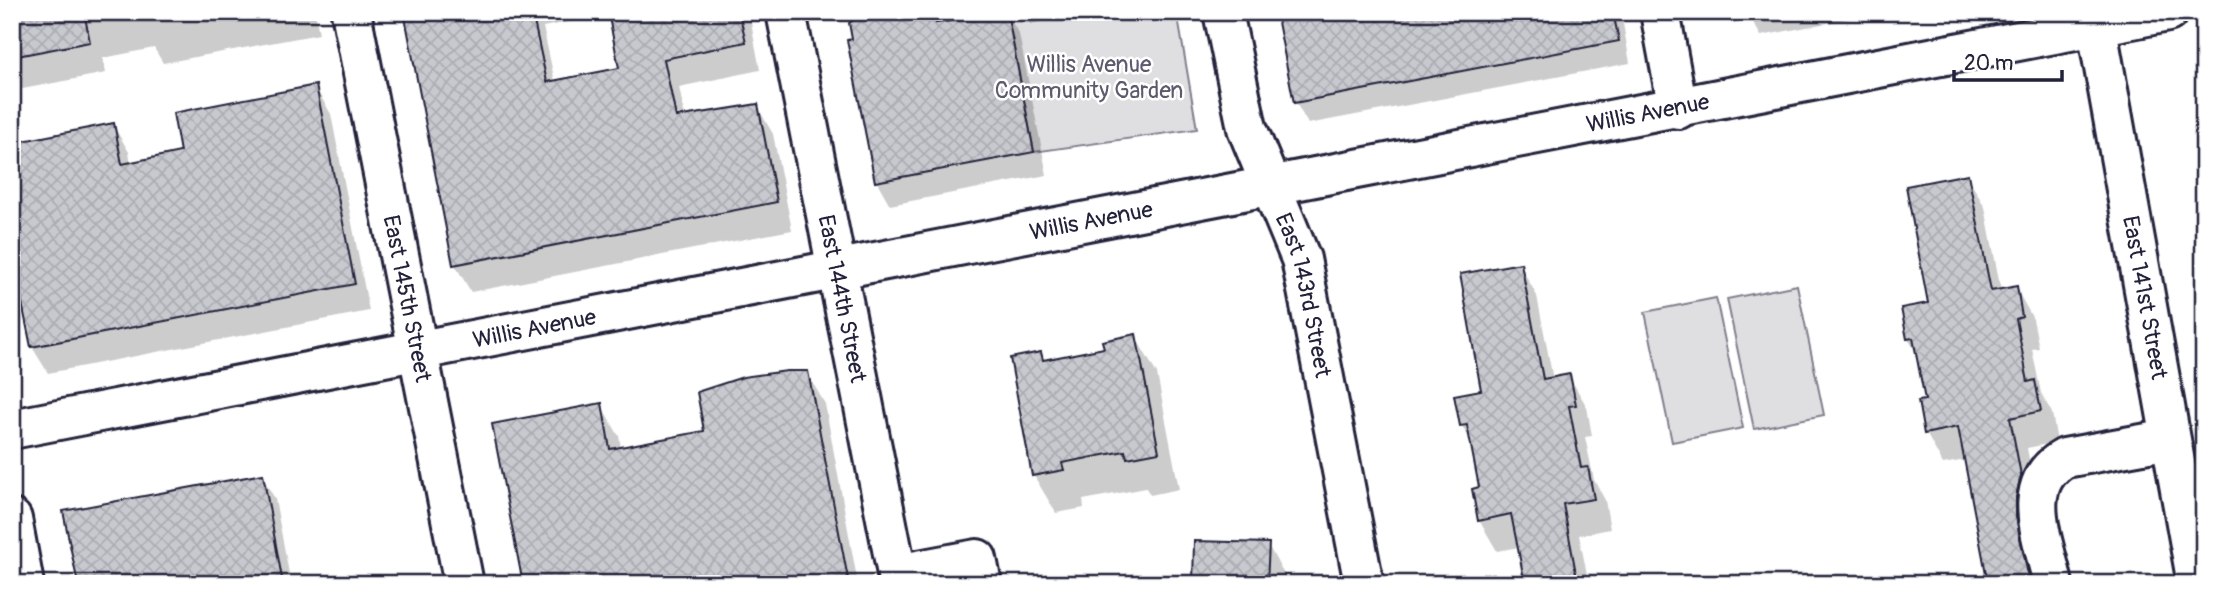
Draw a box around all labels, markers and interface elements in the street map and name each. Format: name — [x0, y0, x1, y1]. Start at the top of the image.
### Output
scale bar — [1954, 38, 2062, 82]
park label: Willis Avenue Community Garden — [995, 50, 1183, 105]
text: 20 m — [1964, 50, 2013, 77]
street label: Willis Avenue — [1584, 86, 1712, 139]
street label: Willis Avenue — [1027, 194, 1156, 246]
street label: East 143rd Street — [1269, 209, 1338, 381]
street label: East 145th Street — [377, 212, 438, 385]
street label: East 144th Street — [812, 212, 873, 386]
street label: East 141st Street — [2116, 213, 2174, 382]
street label: Willis Avenue — [470, 302, 599, 354]

